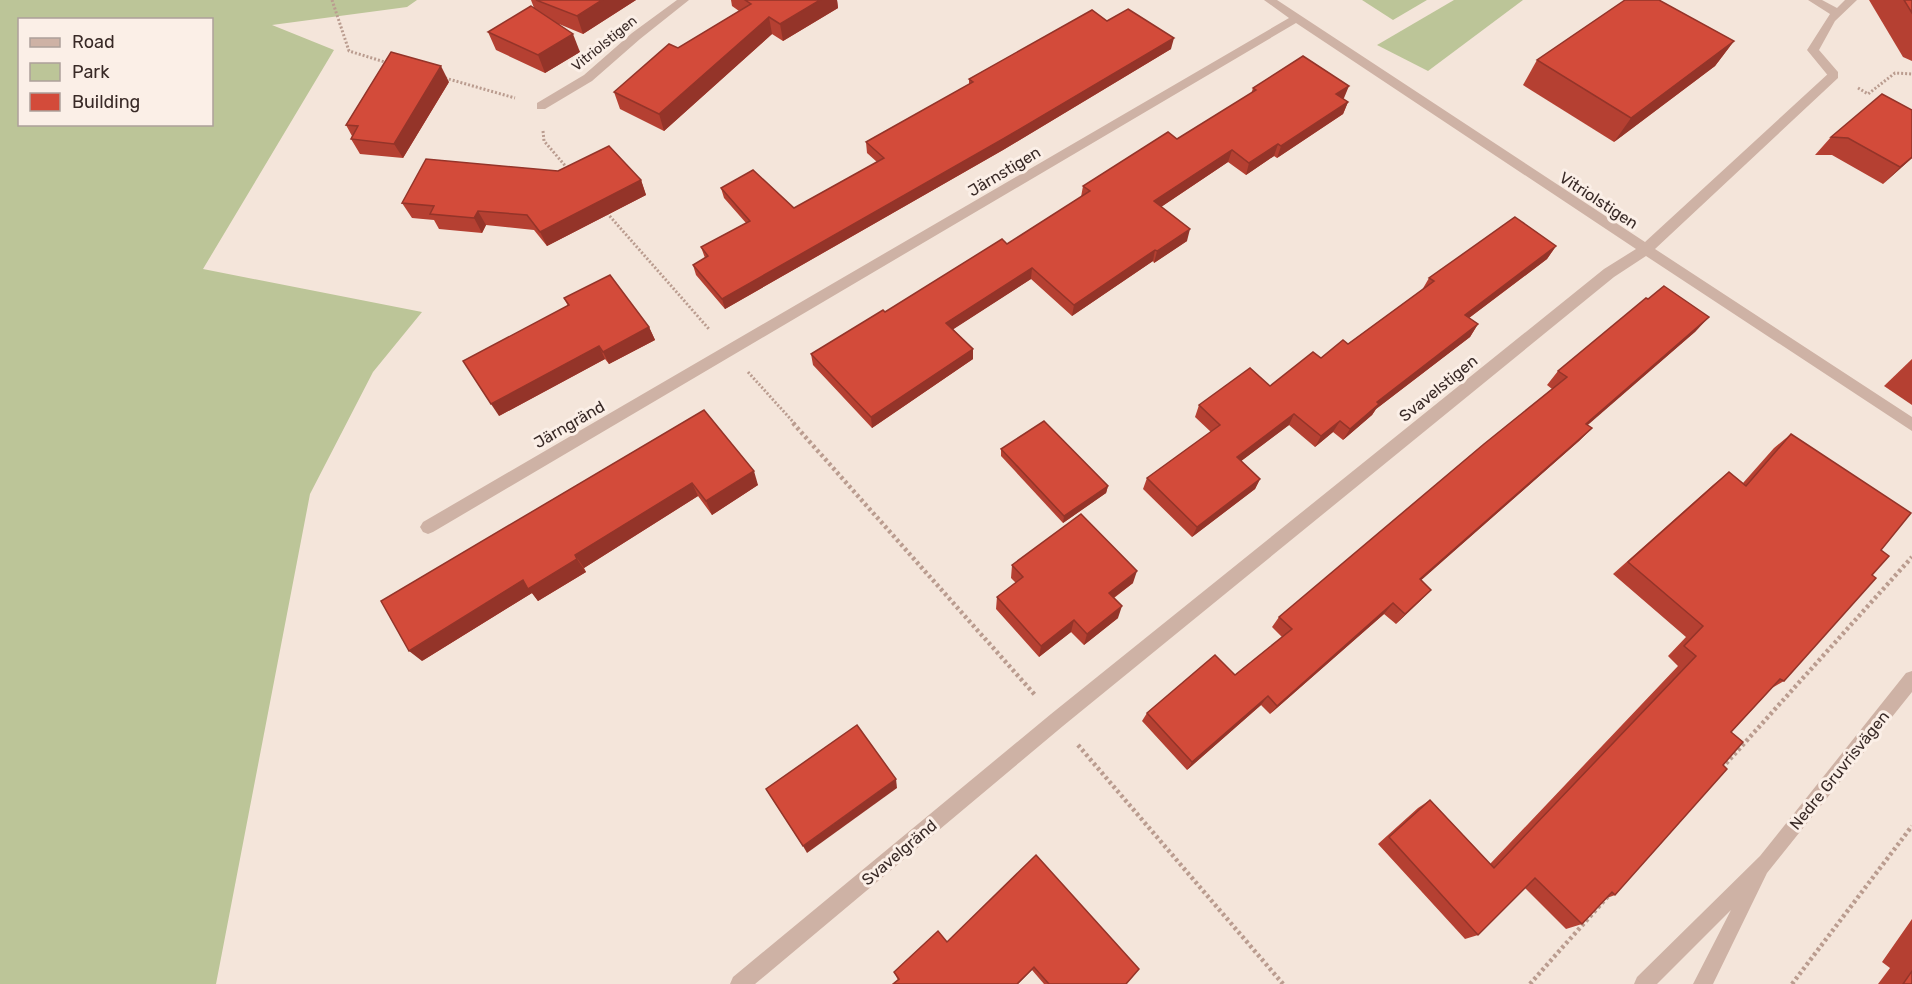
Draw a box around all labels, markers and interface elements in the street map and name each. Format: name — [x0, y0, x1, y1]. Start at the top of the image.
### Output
street label: Vitriolstigen — [568, 12, 640, 75]
legend — [18, 18, 213, 126]
text: Road — [72, 31, 115, 53]
text: Park — [72, 61, 110, 83]
text: Building — [72, 91, 140, 113]
street label: Järnstigen — [965, 142, 1044, 200]
street label: Vitriolstigen — [1556, 168, 1642, 233]
street label: Svavelstigen — [1395, 351, 1481, 426]
street label: Järngränd — [531, 397, 608, 452]
street label: Nedre Gruvrisvägen — [1786, 707, 1893, 834]
street label: Svavelgränd — [858, 816, 941, 889]

